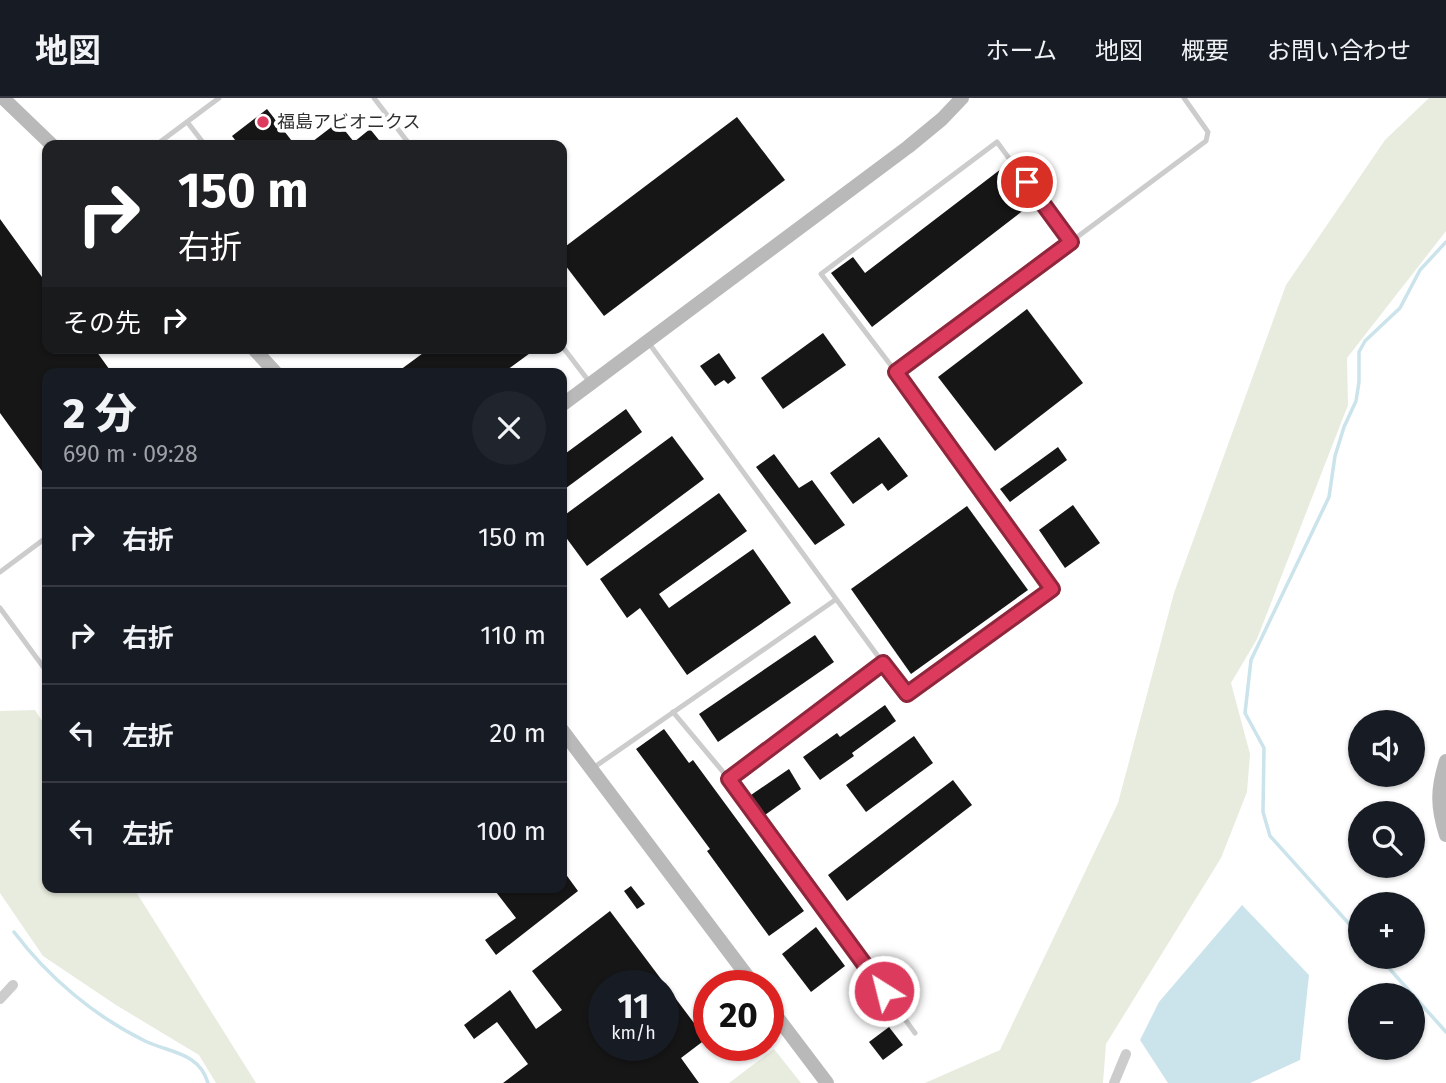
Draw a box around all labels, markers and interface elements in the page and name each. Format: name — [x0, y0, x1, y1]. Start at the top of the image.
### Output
text: 地図 — [35, 31, 101, 71]
text: ホーム — [986, 37, 1057, 65]
text: 地図 — [1095, 37, 1143, 65]
text: 概要 — [1181, 37, 1229, 65]
text: お問い合わせ — [1267, 37, 1411, 65]
place label: 福島アビオニクス — [277, 111, 420, 133]
marker: 福島アビオニクス — [255, 114, 271, 130]
pin — [997, 152, 1057, 212]
text: 150 m — [178, 161, 309, 220]
icon: arrive — [1008, 163, 1046, 201]
icon: right — [63, 168, 154, 259]
text: 右折 — [178, 228, 242, 266]
icon: right — [155, 301, 193, 339]
text: その先 — [63, 308, 141, 339]
text: 2 分 — [63, 389, 137, 439]
button: close — [472, 391, 546, 465]
text: 690 m · 09:28 — [63, 440, 198, 468]
icon: right — [63, 518, 101, 556]
text: 150 m — [478, 522, 546, 553]
text: 右折 — [122, 525, 174, 556]
icon: right — [63, 616, 101, 654]
text: 110 m — [480, 620, 546, 651]
text: 右折 — [122, 623, 174, 654]
map controls — [1348, 710, 1425, 1060]
button: sound — [1348, 710, 1425, 787]
icon: left — [63, 714, 101, 752]
text: 20 m — [489, 718, 546, 749]
text: 左折 — [122, 721, 174, 752]
button: search — [1348, 801, 1425, 878]
icon: left — [63, 812, 101, 850]
text: 100 m — [477, 816, 546, 847]
text: 左折 — [122, 819, 174, 850]
button: + — [1348, 892, 1425, 969]
position arrow — [847, 954, 921, 1028]
speed limit sign: 20 — [693, 970, 784, 1061]
button: − — [1348, 983, 1425, 1060]
text: 11 — [618, 985, 649, 1027]
text: km/h — [611, 1022, 656, 1044]

